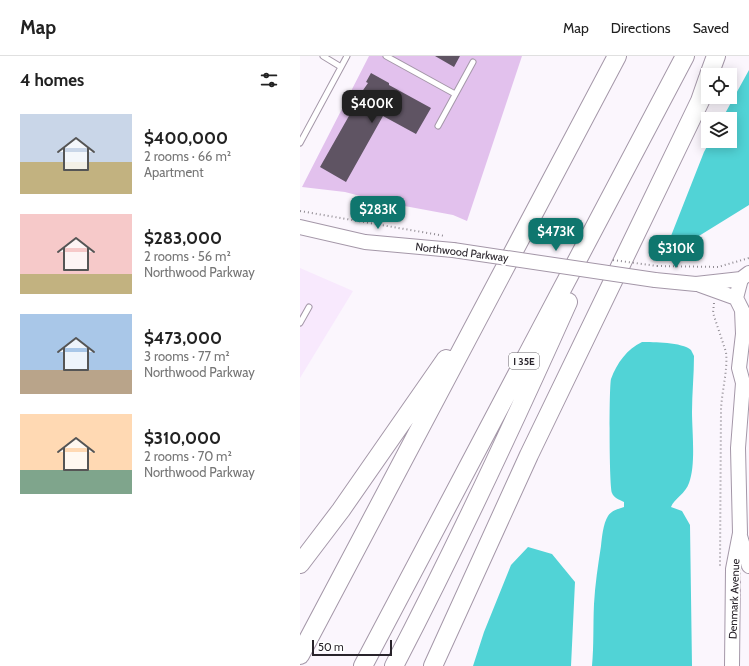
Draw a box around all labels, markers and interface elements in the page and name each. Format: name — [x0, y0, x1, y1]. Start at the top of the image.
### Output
text: Map — [20, 16, 56, 39]
text: Map — [563, 19, 589, 37]
text: Directions — [611, 19, 671, 37]
text: Saved — [693, 19, 729, 37]
map controls — [701, 68, 737, 148]
button: locate — [701, 68, 737, 104]
icon: filters — [258, 69, 280, 91]
text: 4 homes — [20, 70, 84, 90]
pin: $400K — [344, 90, 400, 124]
text: $400K — [351, 95, 393, 111]
button: layers — [701, 112, 737, 148]
text: $400,000 — [144, 128, 228, 148]
icon: home — [52, 130, 100, 178]
text: 2 rooms · 66 m² — [144, 148, 231, 164]
text: Apartment — [144, 164, 204, 180]
pin: $283K — [350, 196, 406, 230]
text: $283K — [359, 201, 397, 217]
pin: $473K — [528, 218, 584, 252]
text: $473K — [537, 223, 575, 239]
text: $283,000 — [144, 228, 222, 248]
icon: home — [52, 230, 100, 278]
pin: $310K — [648, 235, 704, 269]
street label: Northwood Parkway — [415, 239, 510, 265]
text: $310K — [658, 240, 694, 256]
text: 2 rooms · 56 m² — [144, 248, 231, 264]
text: Northwood Parkway — [144, 264, 255, 280]
text: $473,000 — [144, 328, 222, 348]
icon: home — [52, 330, 100, 378]
text: 3 rooms · 77 m² — [144, 348, 230, 364]
road number: I 35E — [509, 353, 539, 369]
text: Northwood Parkway — [144, 364, 255, 380]
text: $310,000 — [144, 428, 221, 448]
icon: home — [52, 430, 100, 478]
text: 2 rooms · 70 m² — [144, 448, 232, 464]
text: Northwood Parkway — [144, 464, 255, 480]
street label: Denmark Avenue — [726, 558, 742, 639]
scale bar — [312, 638, 392, 657]
text: 50 m — [318, 640, 344, 654]

